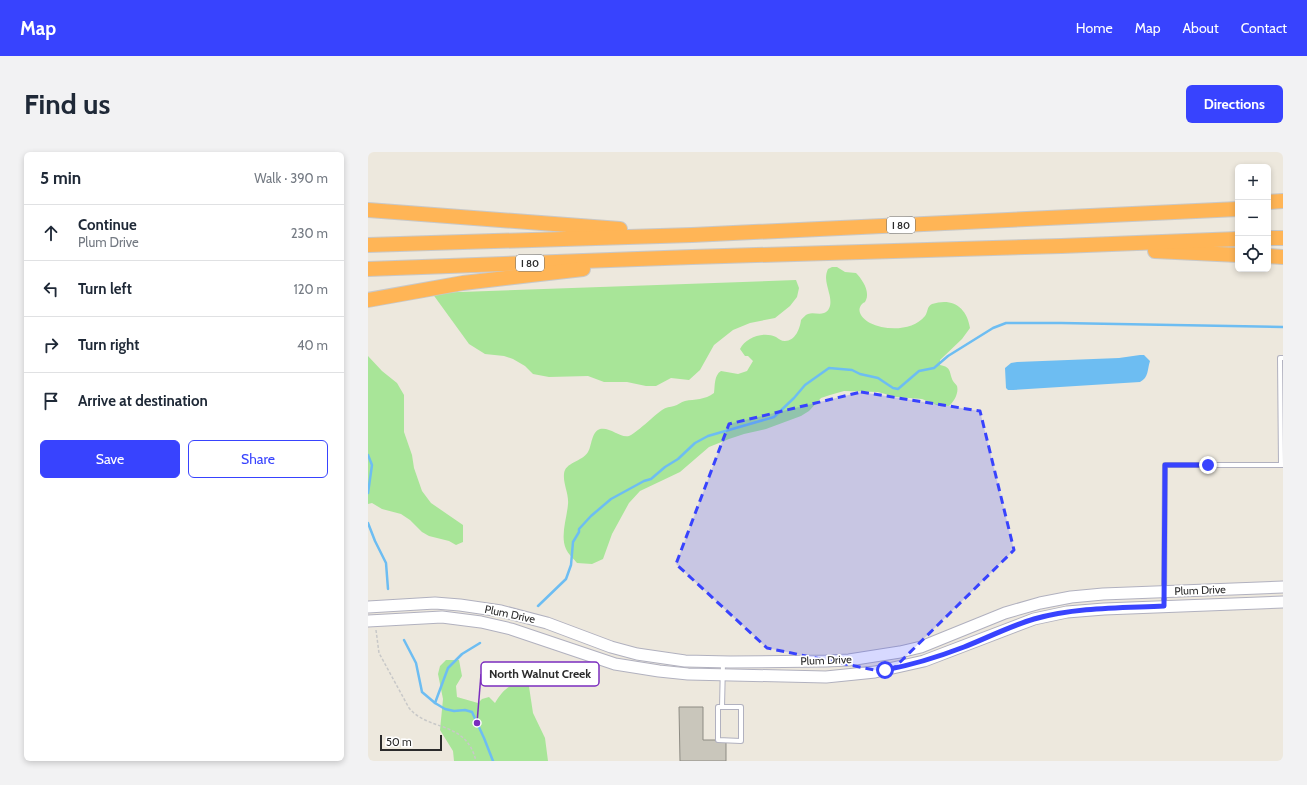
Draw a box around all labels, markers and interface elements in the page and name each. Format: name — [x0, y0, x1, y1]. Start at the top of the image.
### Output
text: Map — [20, 17, 56, 40]
text: Home — [1076, 19, 1113, 37]
text: Map — [1135, 19, 1160, 37]
text: About — [1182, 19, 1219, 37]
text: Contact — [1241, 19, 1287, 37]
button: Directions — [1186, 85, 1283, 123]
text: Find us — [24, 87, 110, 121]
map controls — [1235, 164, 1271, 272]
button: + — [1235, 164, 1271, 200]
text: 5 min — [40, 168, 81, 188]
text: Walk · 390 m — [254, 170, 328, 186]
button: − — [1235, 200, 1271, 236]
text: Continue — [78, 216, 137, 234]
road number: I 80 — [887, 217, 915, 233]
icon: ahead — [40, 222, 62, 244]
text: 230 m — [291, 225, 328, 241]
text: Plum Drive — [78, 234, 139, 250]
button: locate — [1235, 236, 1271, 272]
road number: I 80 — [516, 255, 544, 271]
icon: left — [40, 278, 62, 300]
text: Turn left — [78, 280, 132, 298]
text: 120 m — [294, 281, 328, 297]
icon: right — [40, 334, 62, 356]
text: Turn right — [78, 336, 139, 354]
text: 40 m — [297, 337, 328, 353]
icon: arrive — [40, 390, 62, 412]
text: Arrive at destination — [78, 392, 208, 410]
button: Save — [40, 440, 180, 478]
button: Share — [188, 440, 328, 478]
route end — [1199, 456, 1217, 474]
street label: Plum Drive — [1174, 582, 1226, 598]
street label: Plum Drive — [483, 602, 537, 626]
street label: Plum Drive — [800, 652, 852, 668]
route start — [876, 661, 894, 679]
callout: North Walnut Creek — [481, 662, 599, 686]
text: North Walnut Creek — [489, 666, 591, 681]
scale bar — [380, 733, 442, 752]
text: 50 m — [386, 735, 412, 749]

